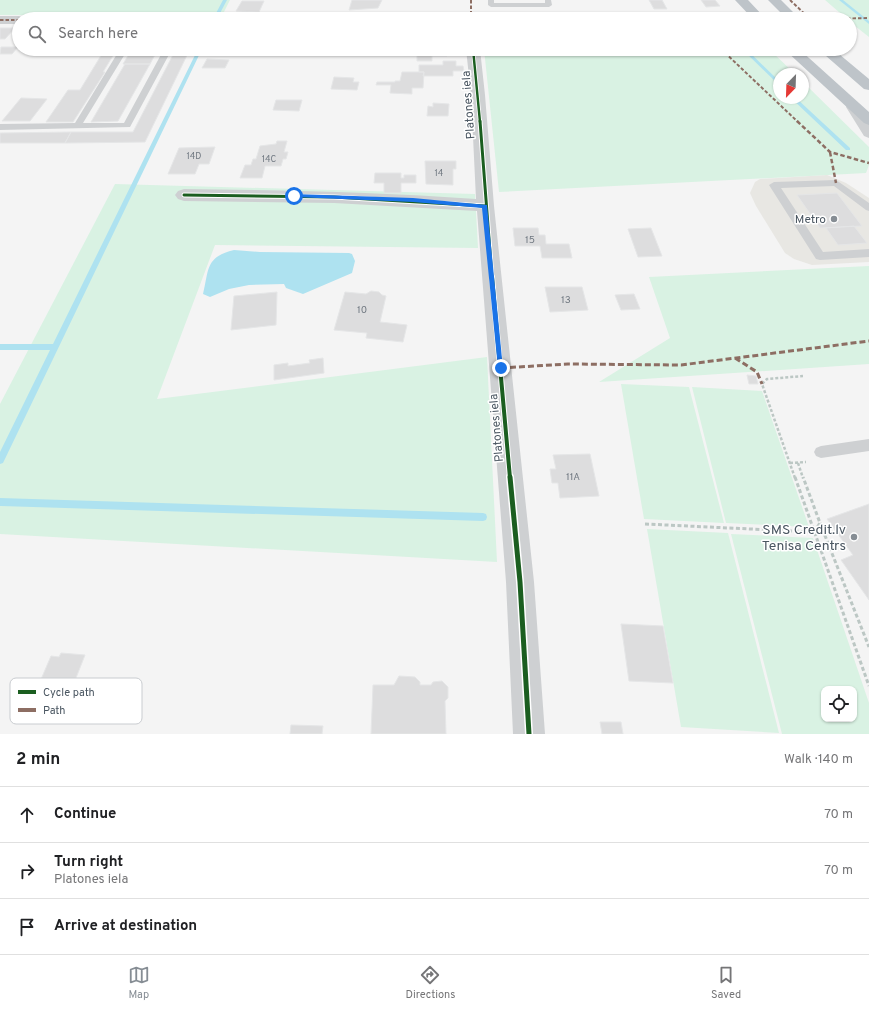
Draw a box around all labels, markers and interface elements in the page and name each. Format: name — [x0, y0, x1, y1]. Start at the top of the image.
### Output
search box — [12, 12, 857, 56]
icon: search — [26, 23, 48, 45]
text: Search here — [58, 25, 138, 44]
north arrow — [773, 68, 809, 104]
street label: Platones iela — [459, 70, 479, 140]
house number: 14D — [187, 151, 201, 162]
house number: 14C — [262, 154, 276, 165]
house number: 14 — [435, 168, 444, 179]
route start — [285, 187, 303, 205]
place label: Metro — [795, 212, 826, 228]
marker: Metro — [829, 214, 839, 224]
house number: 15 — [525, 234, 535, 247]
house number: 13 — [561, 294, 571, 307]
house number: 10 — [357, 304, 367, 317]
route end — [492, 359, 510, 377]
street label: Platones iela — [486, 393, 508, 463]
house number: 11A — [566, 471, 580, 484]
place label: SMS Credit.lv Tenisa Centrs — [762, 522, 846, 555]
marker: SMS Credit.lv Tenisa Centrs — [849, 532, 859, 542]
legend — [10, 678, 142, 724]
text: Cycle path — [43, 686, 95, 700]
map controls — [821, 686, 857, 722]
button: locate — [821, 686, 857, 722]
text: Path — [43, 704, 65, 718]
text: 2 min — [16, 749, 60, 771]
text: Walk · 140 m — [784, 752, 853, 768]
icon: ahead — [16, 804, 38, 826]
text: Continue — [54, 805, 116, 824]
text: 70 m — [824, 807, 853, 823]
text: Turn right — [54, 853, 123, 872]
icon: right — [16, 860, 38, 882]
text: 70 m — [824, 863, 853, 879]
text: Platones iela — [54, 872, 128, 888]
icon: arrive — [16, 916, 38, 938]
text: Arrive at destination — [54, 917, 197, 936]
tab: Map — [128, 964, 150, 1002]
tab: Directions — [405, 964, 455, 1002]
tab: Saved — [711, 964, 741, 1002]

